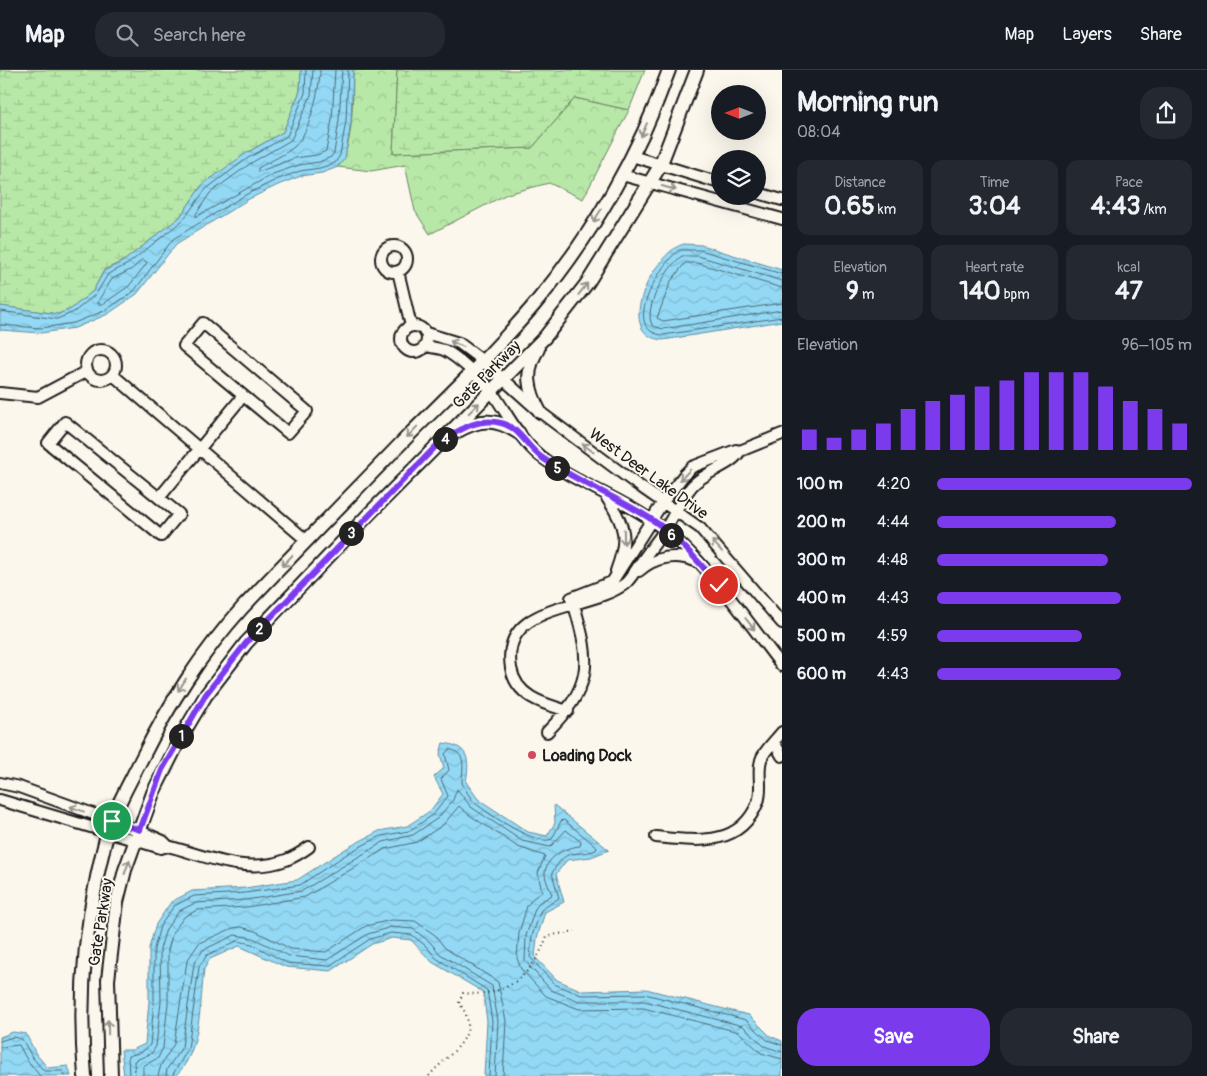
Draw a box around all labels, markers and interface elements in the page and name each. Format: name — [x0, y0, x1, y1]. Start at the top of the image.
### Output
search box — [95, 12, 445, 57]
text: Map — [25, 20, 65, 49]
icon: search — [113, 21, 141, 49]
text: Search here — [153, 23, 246, 47]
text: Map — [1005, 23, 1034, 46]
text: Layers — [1062, 23, 1112, 46]
text: Share — [1140, 23, 1182, 46]
north arrow — [711, 85, 766, 140]
map controls — [711, 85, 766, 205]
text: Morning run — [797, 85, 939, 120]
button: share — [1140, 87, 1192, 139]
one-way arrow — [639, 122, 649, 137]
text: 08:04 — [797, 122, 840, 142]
button: layers — [711, 150, 766, 205]
text: Distance — [835, 174, 886, 191]
text: Time — [980, 174, 1009, 191]
text: Pace — [1115, 174, 1143, 191]
one-way arrow — [661, 183, 677, 193]
text: 0.65 — [824, 191, 875, 222]
text: 3:04 — [968, 191, 1021, 222]
text: 4:43 — [1091, 191, 1140, 222]
text: km — [875, 201, 896, 218]
text: /km — [1140, 201, 1167, 218]
one-way arrow — [592, 209, 602, 223]
text: Elevation — [833, 259, 887, 276]
text: Heart rate — [965, 259, 1024, 276]
text: kcal — [1117, 259, 1140, 276]
text: 9 — [846, 276, 859, 307]
text: 140 — [959, 276, 1001, 307]
text: 47 — [1115, 276, 1143, 307]
one-way arrow — [578, 283, 589, 296]
text: m — [859, 286, 874, 303]
text: bpm — [1001, 286, 1030, 303]
text: Elevation — [797, 335, 858, 355]
text: 96–105 m — [1121, 335, 1192, 355]
street label: Gate Parkway — [448, 336, 525, 413]
one-way arrow — [449, 338, 464, 348]
one-way arrow — [467, 403, 479, 415]
street label: West Deer Lake Drive — [585, 424, 712, 524]
one-way arrow — [406, 426, 418, 438]
pin: 4 — [432, 426, 458, 452]
text: 4 — [441, 431, 450, 448]
one-way arrow — [582, 442, 595, 453]
pin: 5 — [544, 456, 570, 480]
text: 5 — [554, 460, 561, 477]
one-way arrow — [679, 469, 691, 481]
text: 100 m — [797, 474, 843, 494]
text: 4:20 — [877, 474, 910, 494]
text: 200 m — [797, 512, 845, 532]
text: 4:44 — [877, 512, 909, 532]
pin: 3 — [338, 520, 364, 546]
pin: 6 — [658, 522, 684, 548]
text: 3 — [348, 525, 355, 542]
text: 6 — [667, 527, 676, 544]
one-way arrow — [619, 528, 629, 545]
one-way arrow — [711, 540, 722, 553]
text: 300 m — [797, 550, 845, 570]
text: 4:48 — [877, 550, 908, 570]
one-way arrow — [281, 555, 293, 567]
pin — [698, 564, 740, 606]
icon: check — [705, 571, 733, 599]
text: 400 m — [797, 588, 846, 608]
text: 4:43 — [877, 588, 909, 608]
pin: 2 — [246, 616, 272, 642]
one-way arrow — [744, 617, 755, 630]
text: 2 — [256, 621, 263, 638]
text: 500 m — [797, 626, 845, 646]
text: 4:59 — [877, 626, 907, 646]
text: 600 m — [797, 664, 846, 684]
text: 4:43 — [877, 664, 909, 684]
one-way arrow — [177, 678, 187, 692]
pin: 1 — [168, 724, 194, 748]
text: 1 — [179, 728, 184, 745]
place label: Loading Dock — [542, 746, 632, 766]
marker: Loading Dock — [526, 749, 538, 761]
pin — [91, 800, 133, 842]
one-way arrow — [70, 804, 85, 813]
icon: arrive — [98, 807, 126, 835]
one-way arrow — [122, 859, 132, 875]
street label: Gate Parkway — [84, 877, 118, 967]
button: Save — [797, 1008, 990, 1066]
button: Share — [1000, 1008, 1192, 1066]
one-way arrow — [103, 1020, 113, 1036]

